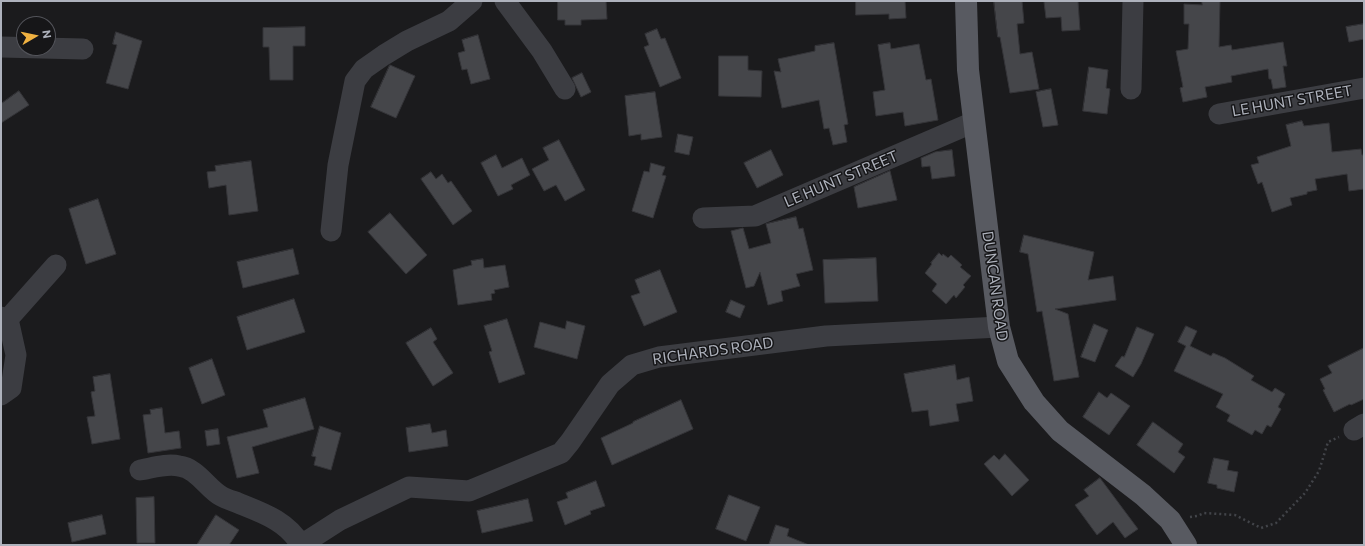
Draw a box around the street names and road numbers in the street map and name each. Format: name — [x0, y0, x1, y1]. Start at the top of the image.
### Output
street label: LE HUNT STREET — [1230, 82, 1354, 120]
street label: LE HUNT STREET — [781, 147, 901, 211]
street label: DUNCAN ROAD — [978, 230, 1012, 342]
street label: RICHARDS ROAD — [651, 334, 775, 368]

